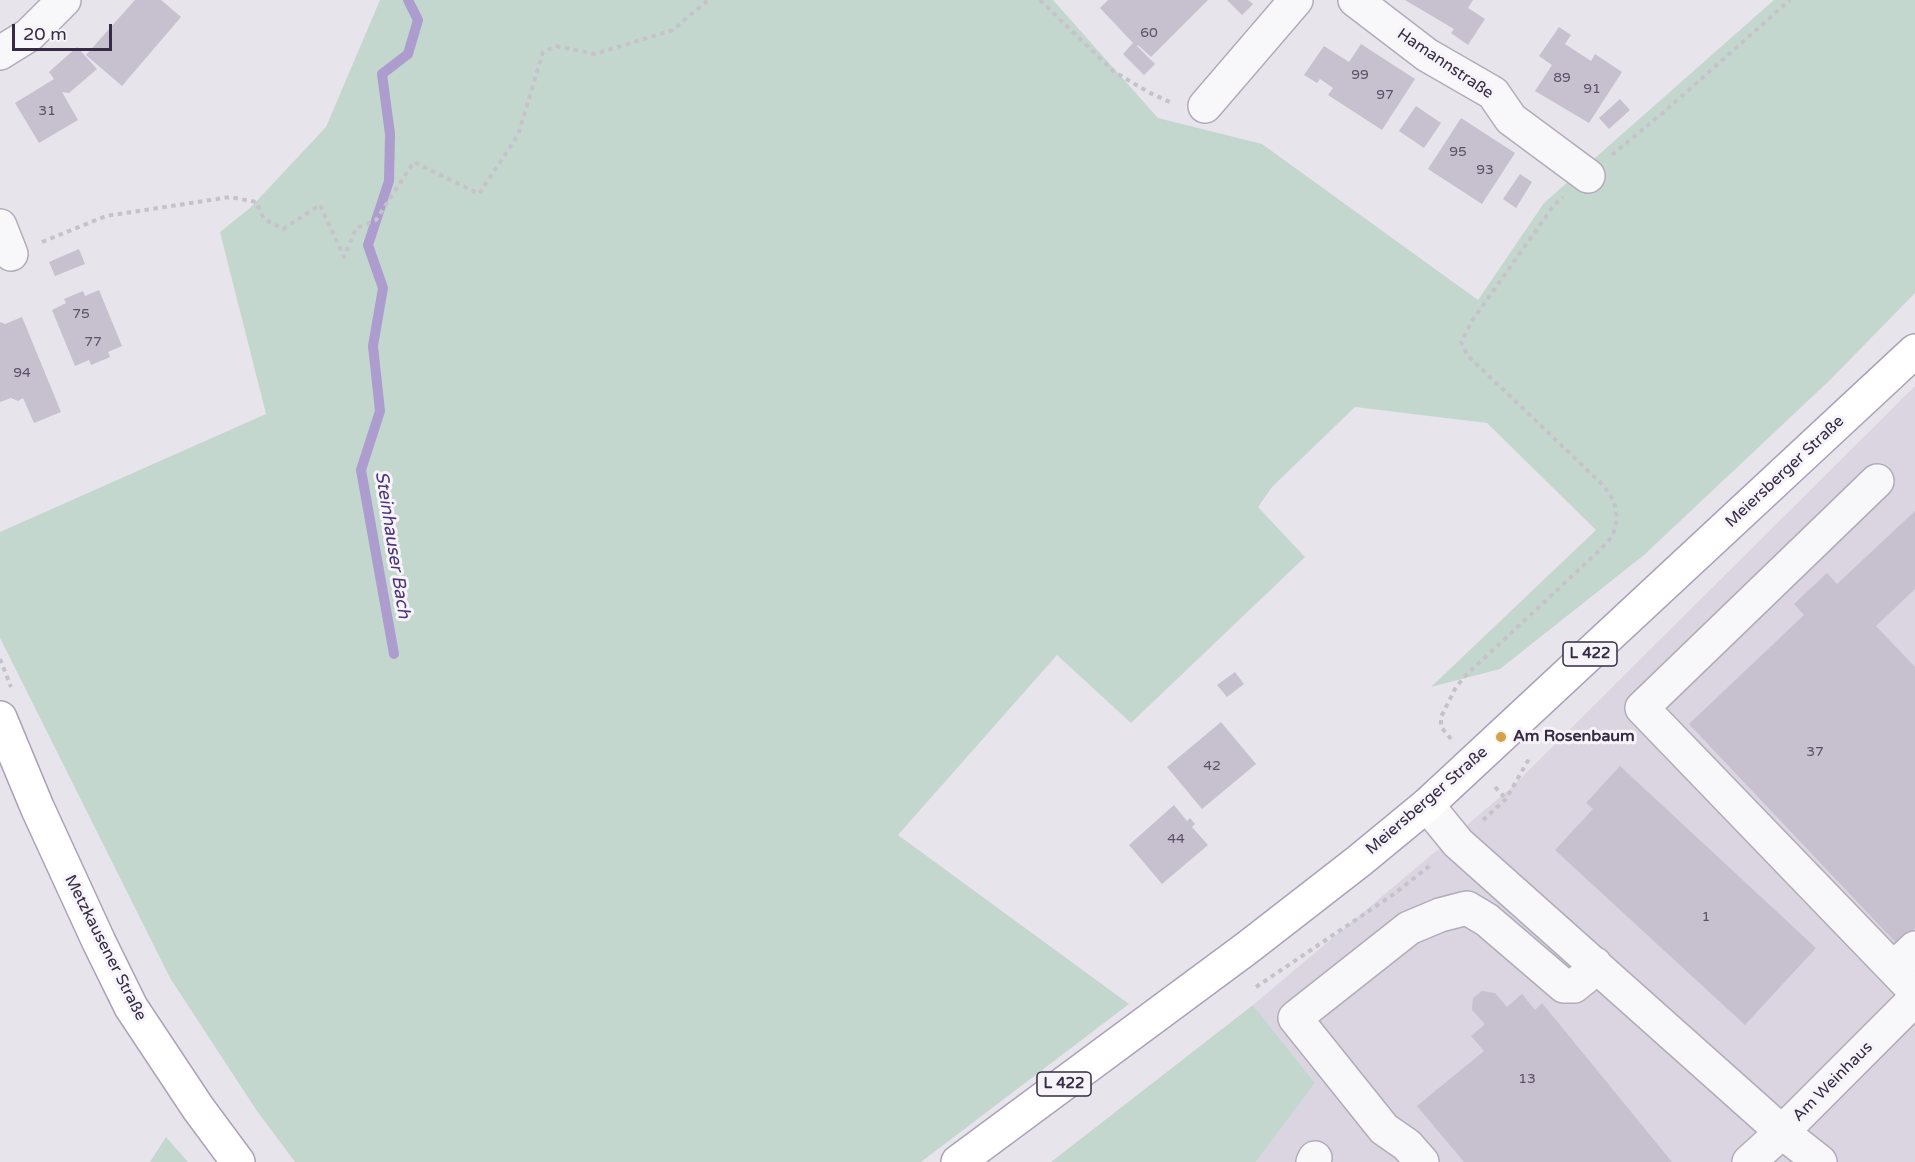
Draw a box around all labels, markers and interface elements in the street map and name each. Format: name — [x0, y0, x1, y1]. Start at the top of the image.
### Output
scale bar — [15, 12, 116, 50]
text: 20 m — [23, 23, 67, 45]
house number: 60 — [1140, 25, 1158, 41]
street label: Hamannstraße — [1393, 25, 1497, 103]
house number: 99 — [1351, 67, 1369, 83]
house number: 89 — [1553, 70, 1571, 86]
house number: 91 — [1583, 81, 1601, 97]
house number: 97 — [1376, 87, 1394, 103]
house number: 31 — [38, 103, 56, 119]
house number: 95 — [1449, 144, 1467, 160]
house number: 93 — [1476, 162, 1494, 178]
house number: 75 — [72, 306, 90, 322]
house number: 77 — [84, 334, 102, 350]
house number: 94 — [13, 365, 31, 381]
street label: Meiersberger Straße — [1722, 412, 1848, 532]
water label: Steinhauser Bach — [370, 470, 414, 620]
road number: L 422 — [1563, 642, 1617, 666]
place label: Am Rosenbaum — [1513, 727, 1635, 747]
marker: Am Rosenbaum — [1494, 730, 1508, 744]
street label: Meiersberger Straße — [1362, 743, 1492, 859]
house number: 37 — [1806, 744, 1824, 760]
house number: 42 — [1203, 758, 1221, 774]
house number: 44 — [1167, 831, 1185, 847]
street label: Metzkausener Straße — [60, 872, 150, 1024]
house number: 1 — [1702, 909, 1710, 925]
street label: Am Weinhaus — [1789, 1038, 1877, 1126]
house number: 13 — [1518, 1071, 1536, 1087]
road number: L 422 — [1037, 1072, 1091, 1096]

